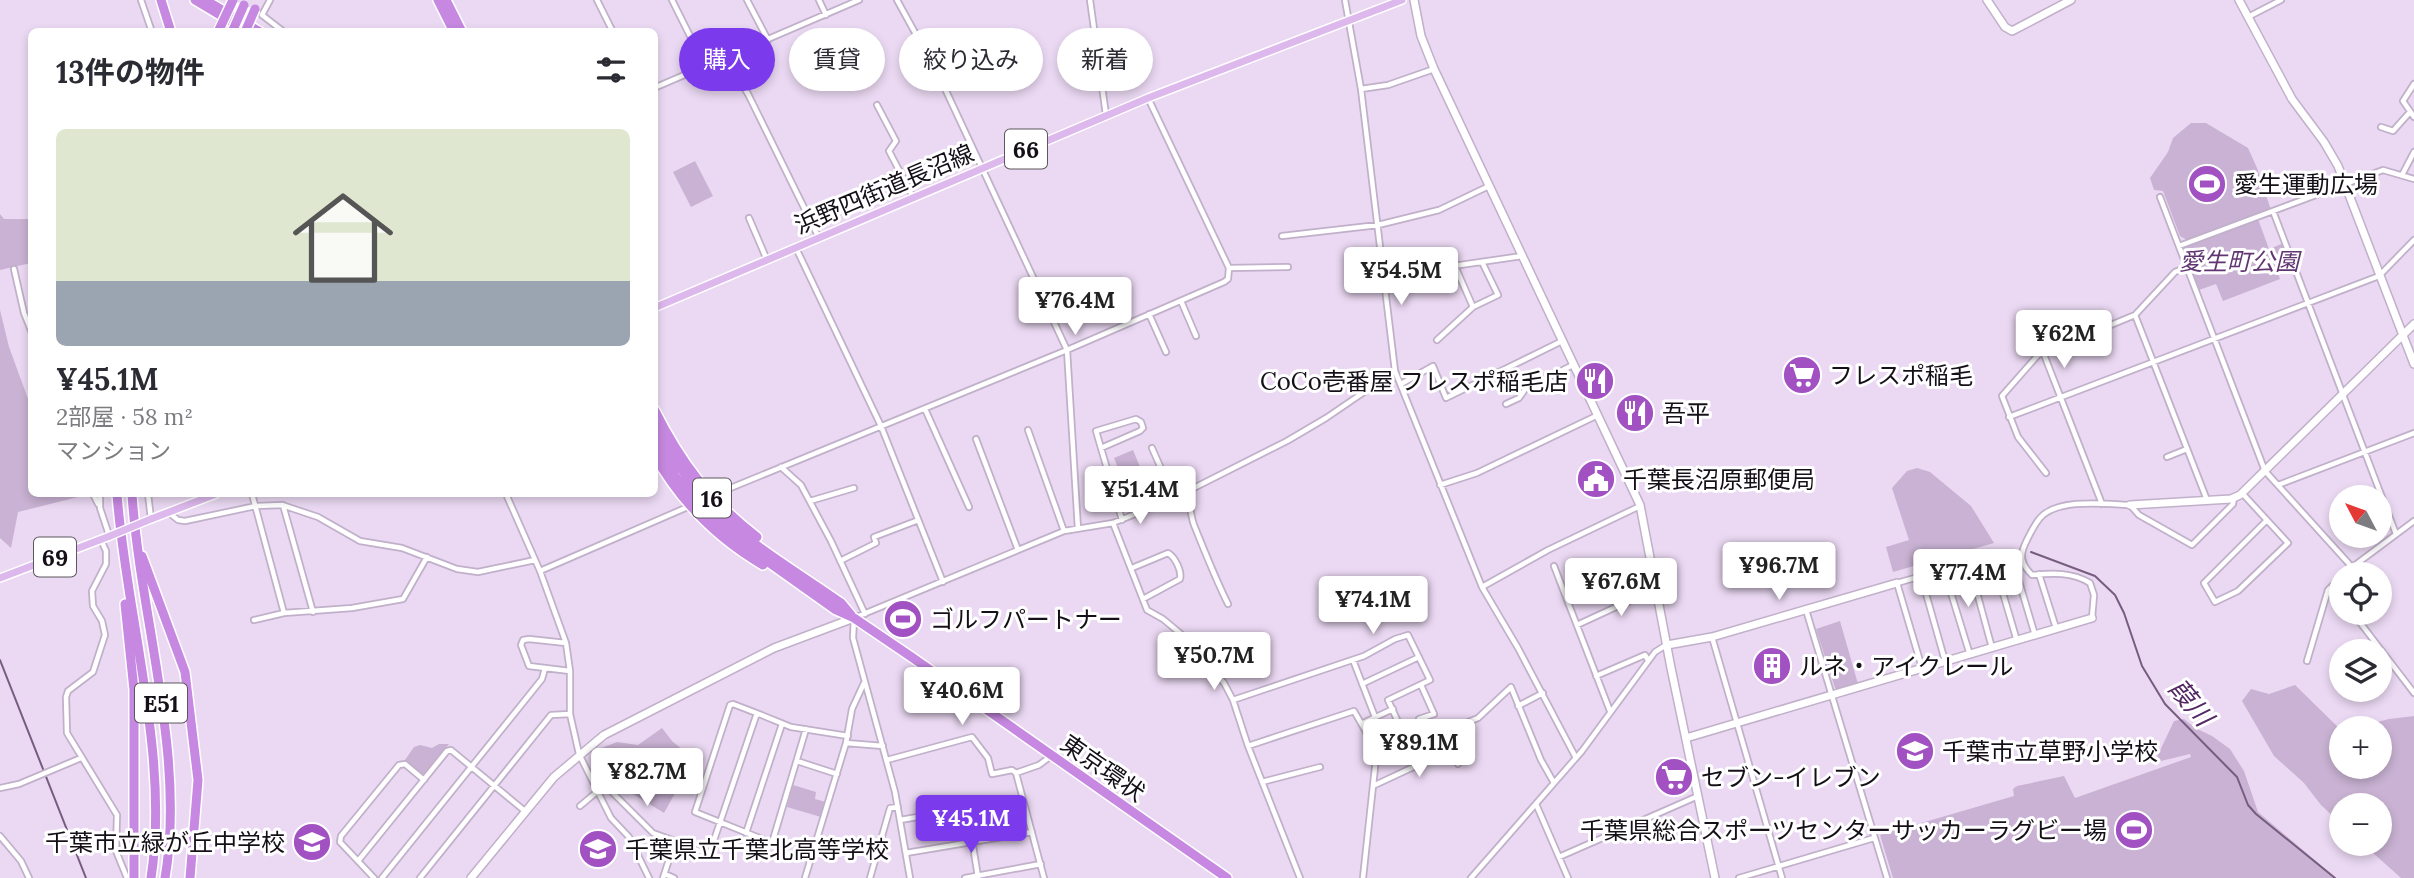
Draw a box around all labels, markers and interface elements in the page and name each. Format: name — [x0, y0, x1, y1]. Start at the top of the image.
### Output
chip: 購入 — [679, 28, 775, 91]
chip: 賃貸 — [789, 28, 885, 91]
chip: 絞り込み — [899, 28, 1043, 91]
chip: 新着 — [1057, 28, 1153, 91]
icon: filters — [592, 51, 630, 89]
text: 13件の物件 — [56, 53, 205, 91]
road number: 66 — [1005, 130, 1047, 168]
street label: 浜野四街道長沼線 — [790, 137, 978, 241]
sports icon: 愛生運動広場 — [2186, 163, 2228, 205]
place label: 愛生運動広場 — [2234, 169, 2378, 200]
icon: home — [280, 175, 406, 301]
park label: 愛生町公園 — [2179, 246, 2302, 277]
pin: ¥54.5M — [1344, 247, 1458, 307]
text: ¥54.5M — [1360, 255, 1442, 284]
pin: ¥76.4M — [1018, 278, 1132, 337]
text: ¥76.4M — [1035, 285, 1115, 314]
pin: ¥62M — [2023, 310, 2105, 370]
text: ¥62M — [2032, 318, 2096, 347]
supermarket icon: フレスポ稲毛 — [1781, 354, 1823, 396]
text: ¥45.1M — [56, 360, 159, 398]
restaurant icon: CoCo壱番屋 フレスポ稲毛店 — [1574, 360, 1616, 402]
place label: フレスポ稲毛 — [1829, 360, 1973, 391]
place label: CoCo壱番屋 フレスポ稲毛店 — [1260, 366, 1568, 397]
restaurant icon: 吾平 — [1614, 392, 1656, 434]
place label: 吾平 — [1662, 398, 1710, 429]
text: 2部屋 · 58 m² — [56, 402, 193, 431]
text: マンション — [56, 436, 171, 465]
public building icon: 千葉長沼原郵便局 — [1575, 458, 1617, 500]
place label: 千葉長沼原郵便局 — [1623, 464, 1815, 495]
pin: ¥51.4M — [1083, 466, 1197, 526]
text: ¥51.4M — [1101, 474, 1179, 503]
road number: 16 — [693, 478, 731, 518]
north arrow — [2329, 485, 2392, 548]
map controls — [2329, 485, 2392, 856]
road number: 69 — [34, 538, 76, 576]
pin: ¥96.7M — [1722, 542, 1836, 602]
text: ¥96.7M — [1739, 550, 1819, 579]
pin: ¥77.4M — [1911, 550, 2025, 609]
text: ¥77.4M — [1929, 557, 2007, 586]
pin: ¥67.6M — [1564, 558, 1678, 618]
button: locate — [2329, 562, 2392, 625]
text: ¥67.6M — [1581, 566, 1661, 595]
pin: ¥74.1M — [1316, 576, 1430, 636]
text: ¥74.1M — [1335, 584, 1411, 613]
sports icon: ゴルフパートナー — [882, 598, 924, 640]
place label: ゴルフパートナー — [930, 604, 1122, 635]
pin: ¥50.7M — [1157, 632, 1271, 692]
button: layers — [2329, 639, 2392, 702]
text: ¥50.7M — [1173, 640, 1255, 669]
building icon: ルネ・アイクレール — [1751, 645, 1793, 687]
place label: ルネ・アイクレール — [1799, 651, 2013, 682]
pin: ¥40.6M — [905, 668, 1019, 727]
water label: 葭川 — [2162, 671, 2222, 735]
text: ¥40.6M — [920, 675, 1004, 704]
road number: E51 — [135, 684, 187, 722]
button: + — [2329, 716, 2392, 779]
pin: ¥89.1M — [1362, 720, 1476, 779]
text: ¥89.1M — [1379, 727, 1459, 756]
street label: 東京環状 — [1055, 728, 1151, 808]
school or university icon: 千葉市立草野小学校 — [1894, 730, 1936, 772]
place label: 千葉市立草野小学校 — [1942, 736, 2158, 767]
pin: ¥82.7M — [590, 748, 704, 808]
text: ¥82.7M — [607, 756, 687, 785]
supermarket icon: セブン-イレブン — [1653, 756, 1695, 798]
place label: セブン-イレブン — [1701, 762, 1881, 793]
button: − — [2329, 793, 2392, 856]
pin: ¥45.1M — [914, 796, 1028, 855]
text: ¥45.1M — [932, 803, 1010, 832]
sports icon: 千葉県総合スポーツセンターサッカーラグビー場 — [2113, 809, 2155, 851]
place label: 千葉県総合スポーツセンターサッカーラグビー場 — [1580, 815, 2107, 846]
school or university icon: 千葉市立緑が丘中学校 — [291, 821, 333, 863]
place label: 千葉市立緑が丘中学校 — [45, 827, 285, 858]
school or university icon: 千葉県立千葉北高等学校 — [577, 828, 619, 870]
place label: 千葉県立千葉北高等学校 — [625, 834, 889, 865]

